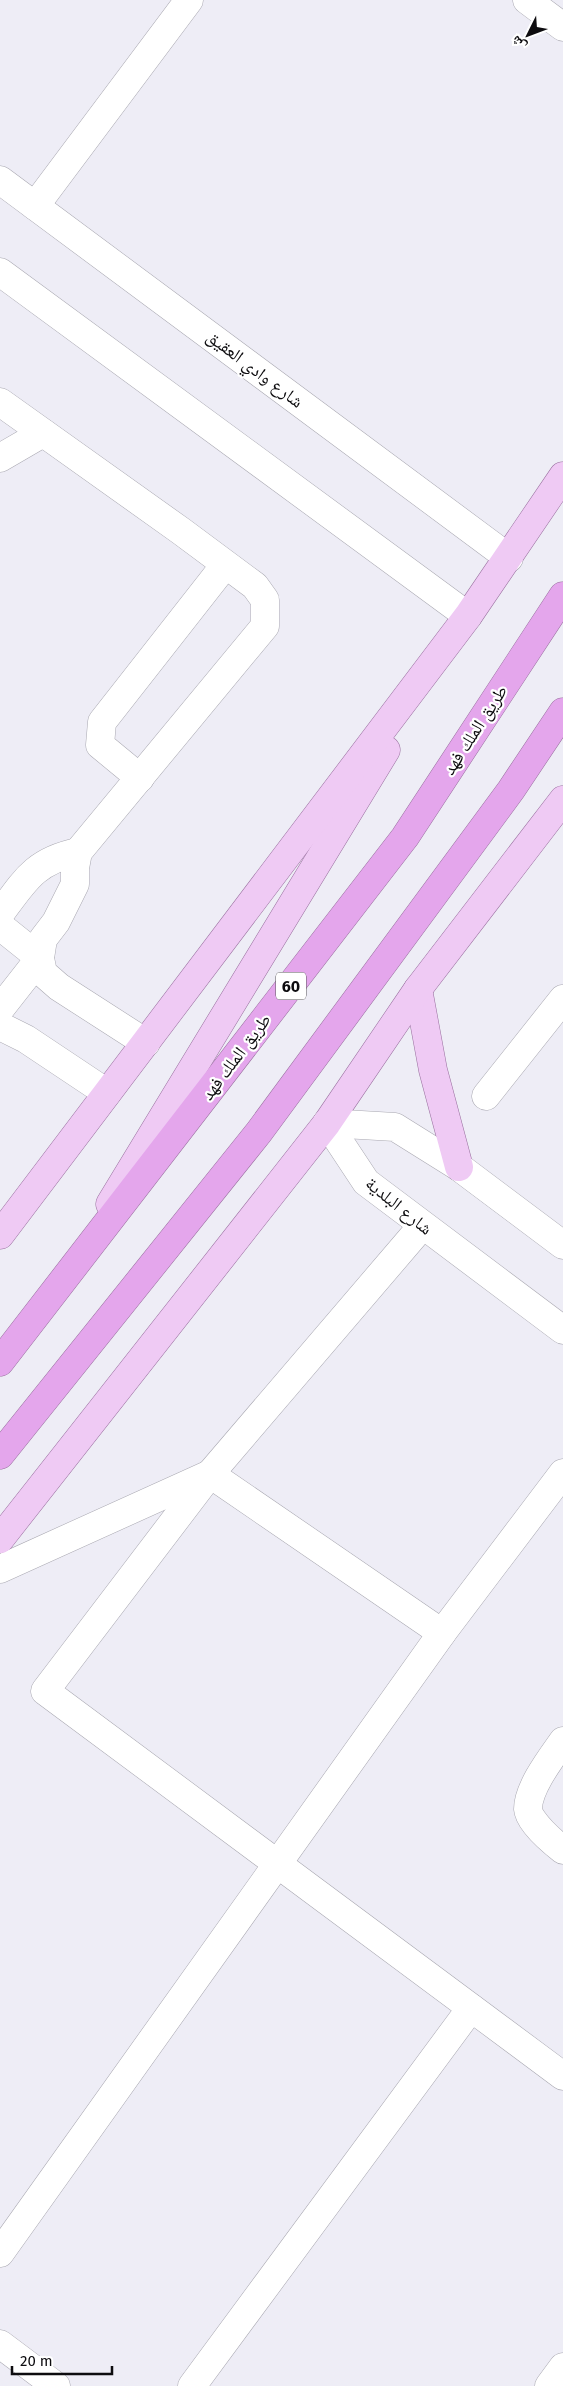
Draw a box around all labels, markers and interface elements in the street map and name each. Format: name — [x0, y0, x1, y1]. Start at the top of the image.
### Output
north arrow — [503, 10, 553, 60]
text: ش — [507, 32, 530, 55]
street label: شارع وادي العقيق — [200, 325, 308, 415]
street label: طريق الملك فهد — [438, 681, 512, 779]
road number: 60 — [276, 972, 306, 999]
street label: طريق الملك فهد — [196, 1009, 276, 1105]
street label: شارع البلدية — [361, 1172, 437, 1240]
scale bar — [12, 2344, 112, 2376]
text: 20 m — [20, 2352, 53, 2370]

